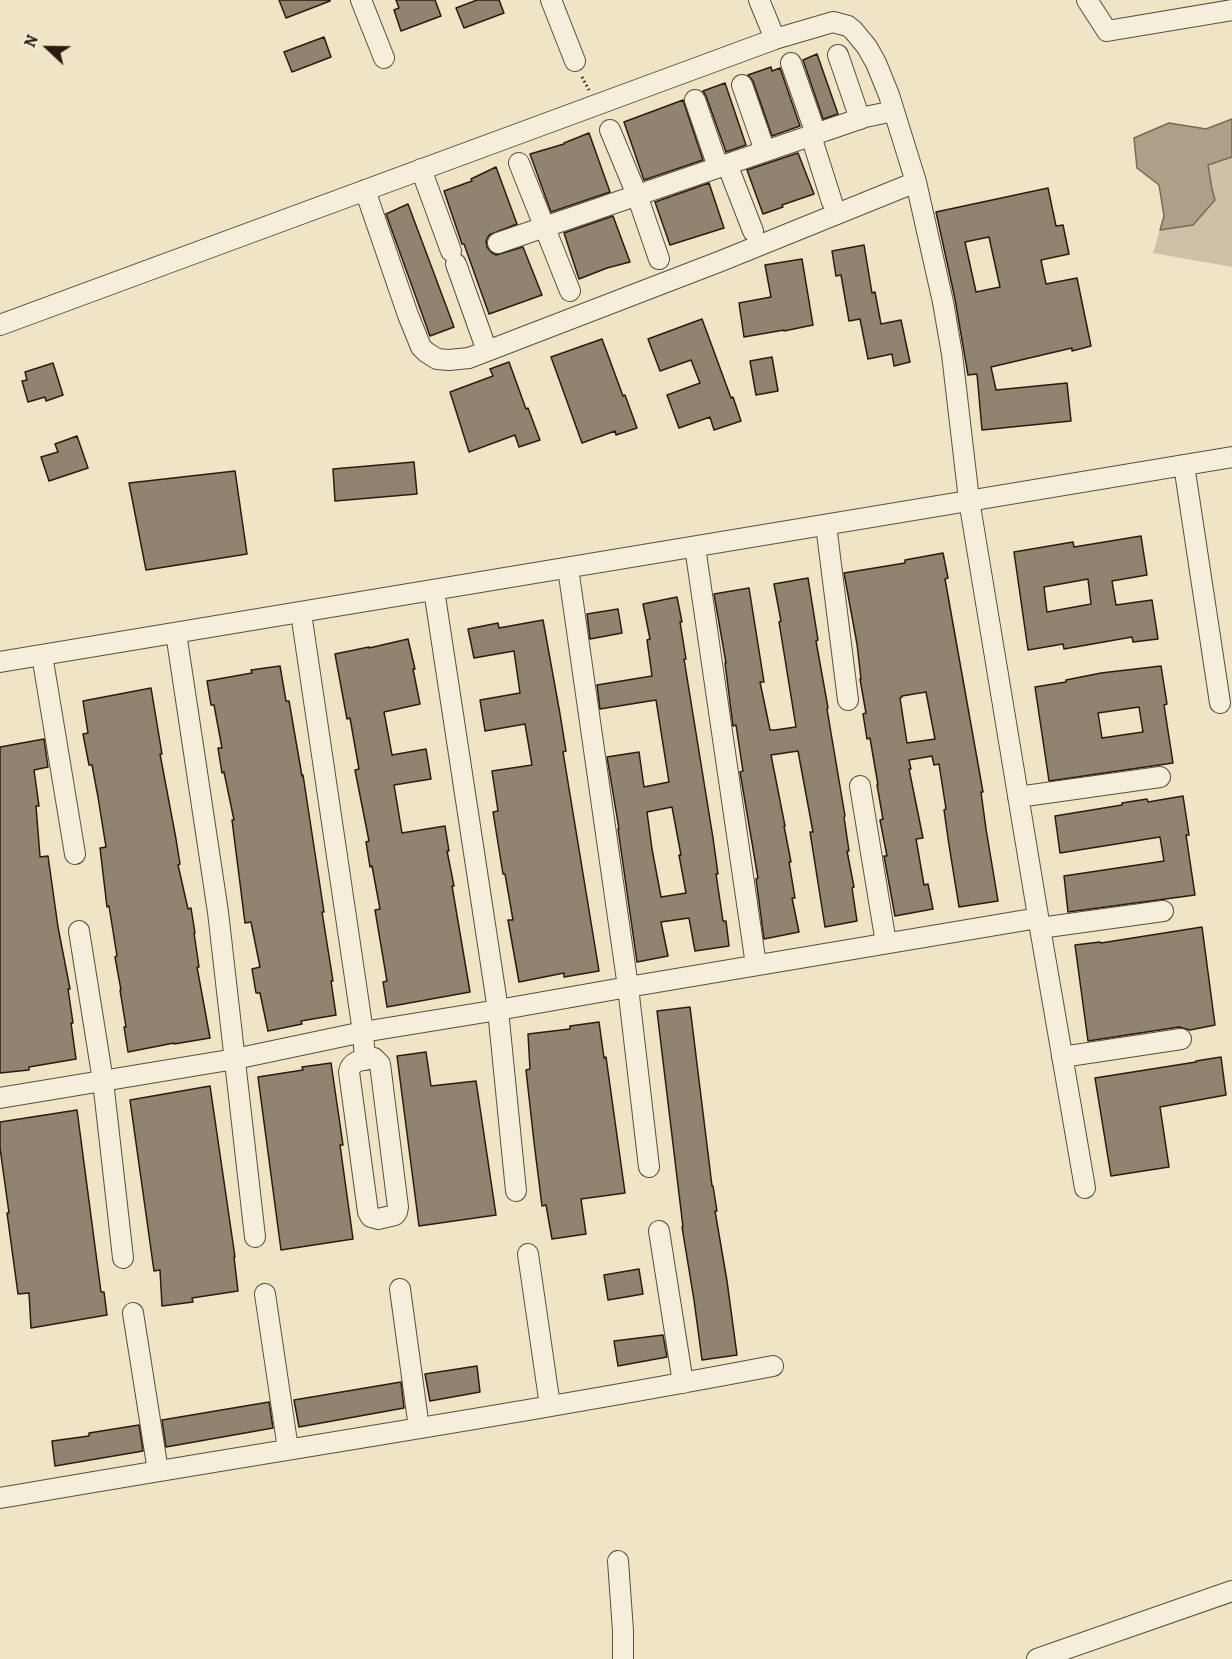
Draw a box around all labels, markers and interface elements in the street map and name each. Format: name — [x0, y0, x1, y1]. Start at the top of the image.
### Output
north arrow — [18, 18, 78, 78]
text: N — [19, 32, 44, 51]

